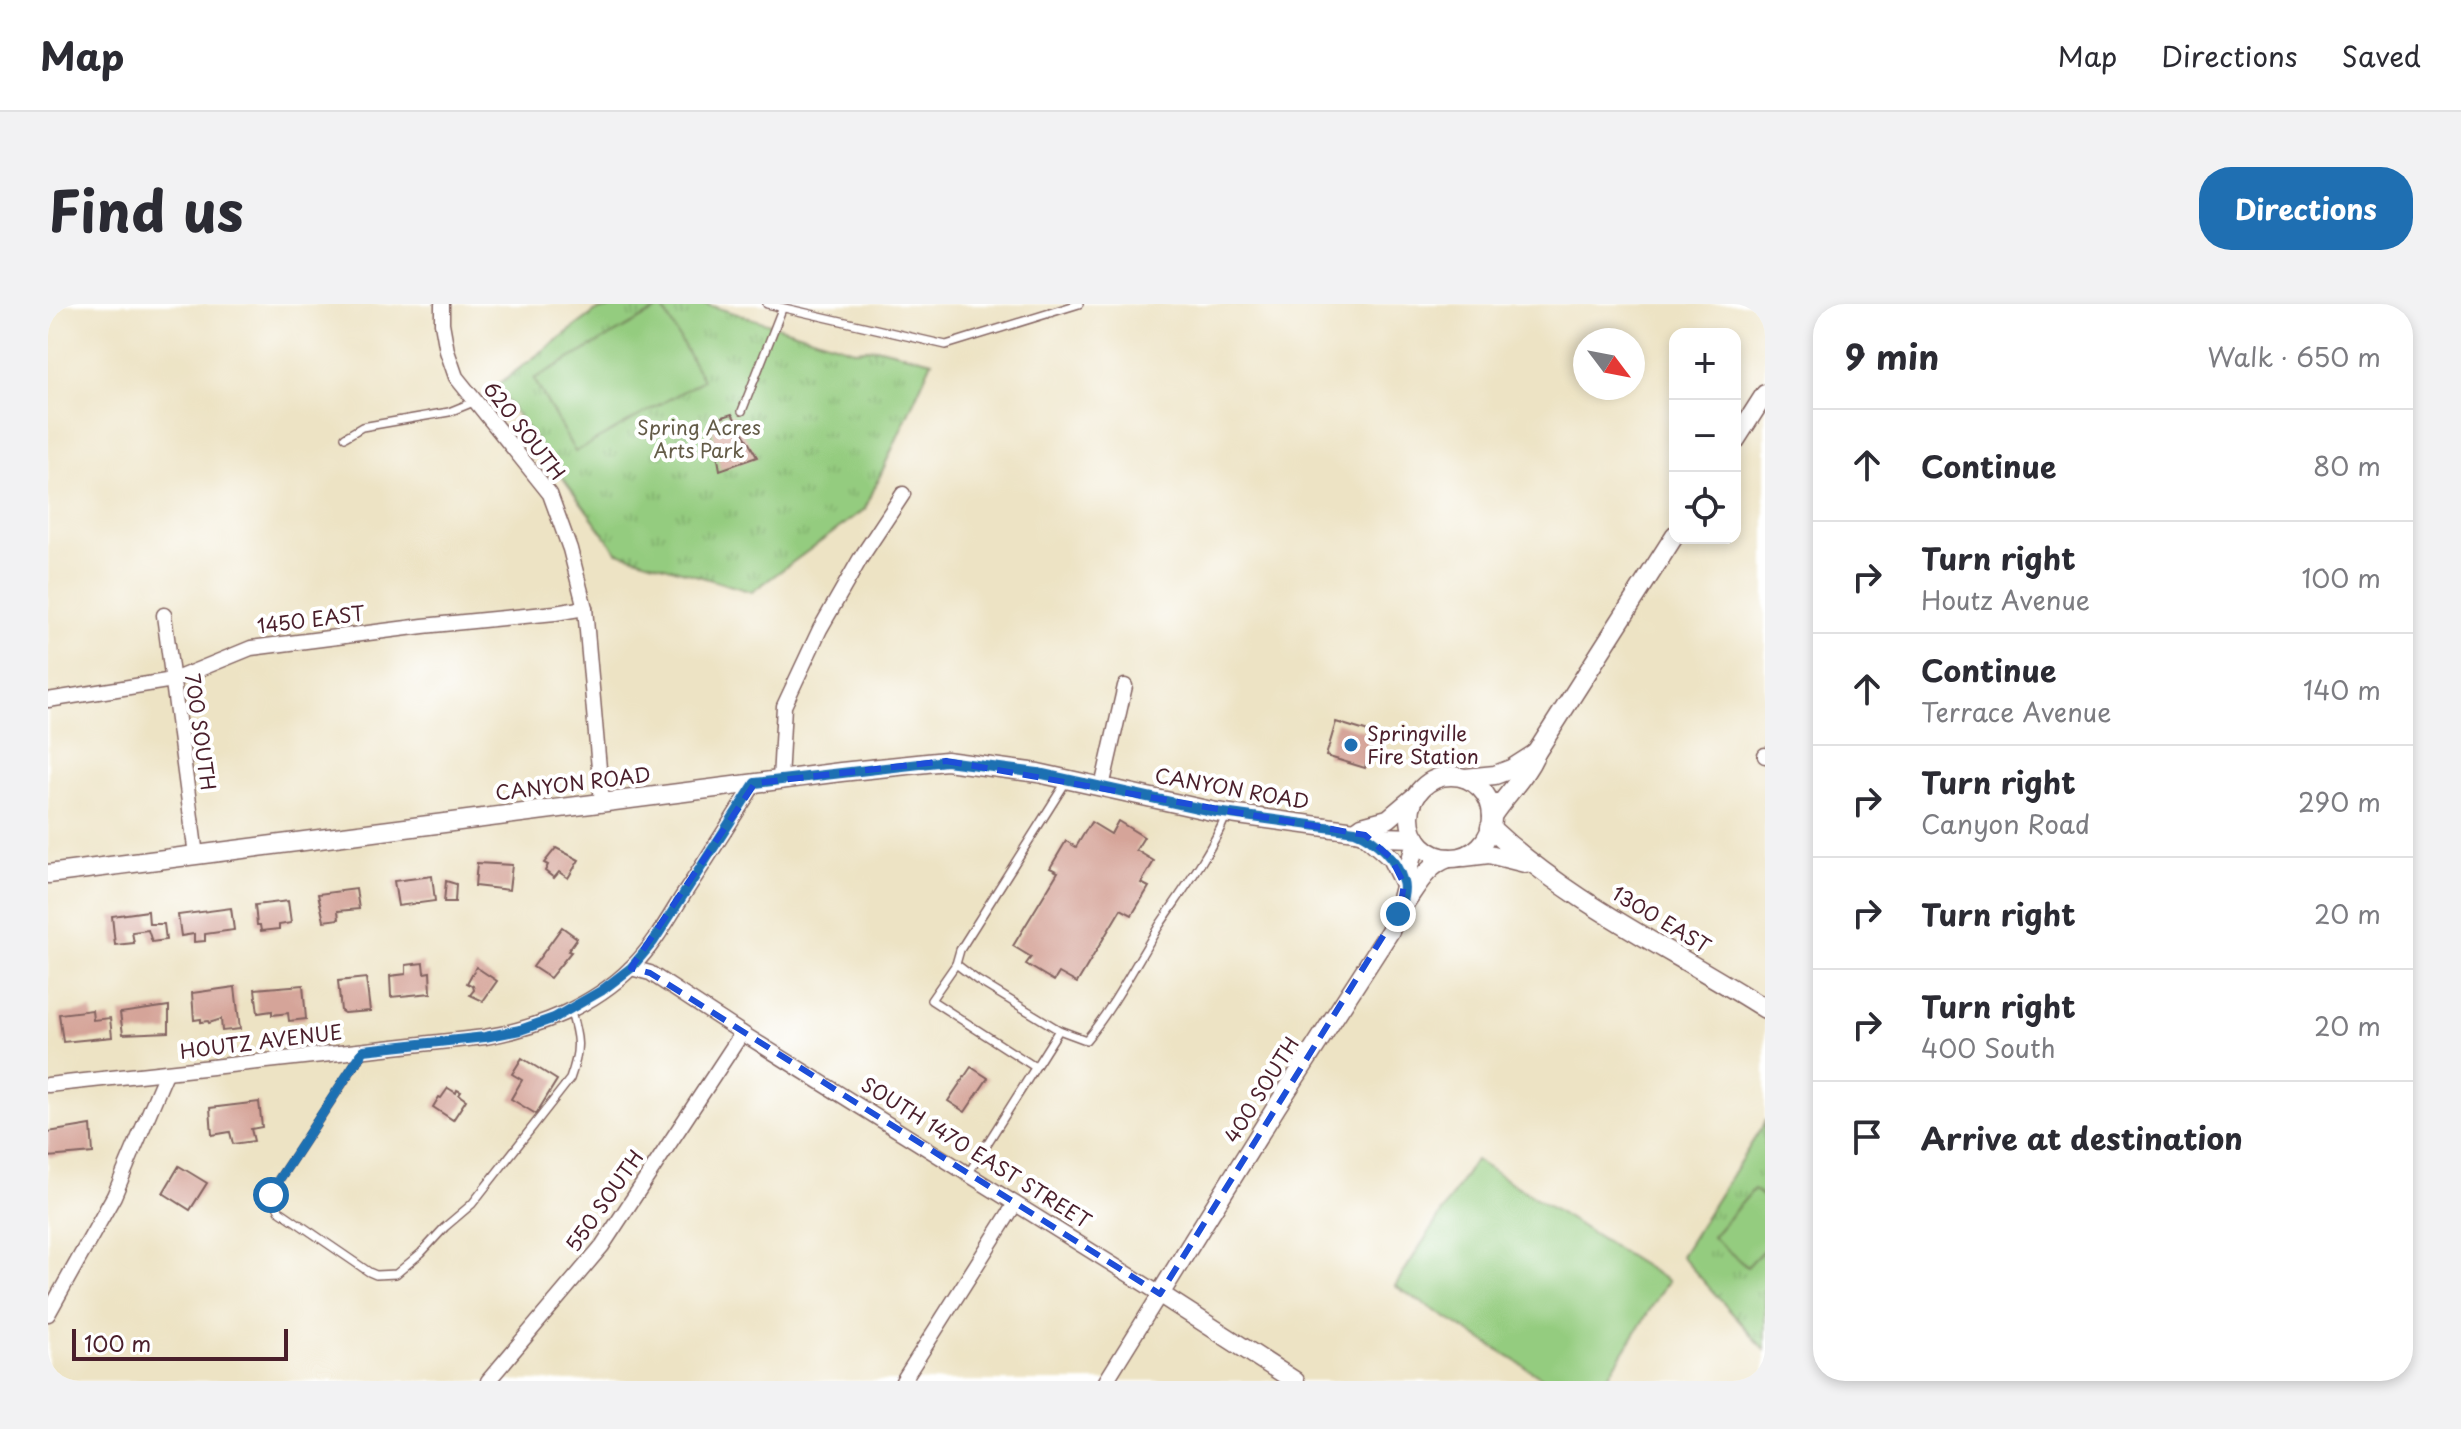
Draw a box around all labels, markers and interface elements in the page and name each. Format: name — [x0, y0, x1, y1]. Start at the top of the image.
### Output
text: Map — [40, 27, 124, 84]
text: Map — [2058, 34, 2117, 77]
text: Directions — [2161, 34, 2298, 77]
text: Saved — [2342, 34, 2421, 77]
text: Find us — [48, 166, 244, 251]
button: Directions — [2199, 167, 2413, 250]
north arrow — [1573, 328, 1645, 400]
map controls — [1669, 328, 1741, 544]
button: + — [1669, 328, 1741, 400]
text: 9 min — [1845, 330, 1939, 382]
text: Walk · 650 m — [2207, 337, 2381, 376]
street label: 620 SOUTH — [477, 375, 573, 486]
button: − — [1669, 400, 1741, 472]
park label: Spring Acres Arts Park — [637, 412, 761, 465]
icon: ahead — [1845, 443, 1889, 487]
text: Continue — [1921, 443, 2056, 488]
text: 80 m — [2313, 446, 2381, 485]
button: locate — [1669, 472, 1741, 544]
text: Turn right — [1921, 535, 2076, 580]
icon: right — [1845, 555, 1889, 599]
text: 100 m — [2301, 558, 2381, 597]
text: Houtz Avenue — [1921, 580, 2090, 619]
street label: 1450 EAST — [255, 597, 367, 641]
text: Continue — [1921, 647, 2056, 692]
icon: ahead — [1845, 667, 1889, 711]
text: 140 m — [2303, 670, 2381, 709]
street label: 700 SOUTH — [178, 671, 224, 792]
text: Terrace Avenue — [1921, 692, 2111, 731]
place label: Springville Fire Station — [1367, 718, 1479, 771]
marker: Springville Fire Station — [1342, 736, 1360, 754]
street label: CANYON ROAD — [494, 759, 652, 807]
text: Turn right — [1921, 759, 2076, 804]
street label: CANYON ROAD — [1153, 760, 1312, 816]
icon: right — [1845, 779, 1889, 823]
text: 290 m — [2298, 782, 2381, 821]
text: Canyon Road — [1921, 804, 2090, 843]
street label: 1300 EAST — [1606, 878, 1717, 961]
icon: right — [1845, 891, 1889, 935]
text: Turn right — [1921, 891, 2076, 936]
text: 20 m — [2314, 894, 2381, 933]
route end — [1380, 896, 1416, 932]
text: Turn right — [1921, 983, 2076, 1028]
icon: right — [1845, 1003, 1889, 1047]
text: 20 m — [2314, 1006, 2381, 1045]
street label: HOUTZ AVENUE — [178, 1016, 344, 1066]
text: 400 South — [1921, 1028, 2056, 1067]
street label: 400 SOUTH — [1217, 1031, 1306, 1148]
street label: SOUTH 1470 EAST STREET — [856, 1069, 1098, 1236]
icon: arrive — [1845, 1115, 1889, 1159]
text: Arrive at destination — [1921, 1115, 2243, 1160]
street label: 550 SOUTH — [558, 1143, 650, 1257]
route start — [253, 1177, 289, 1213]
scale bar — [72, 1325, 288, 1361]
text: 100 m — [84, 1326, 151, 1359]

